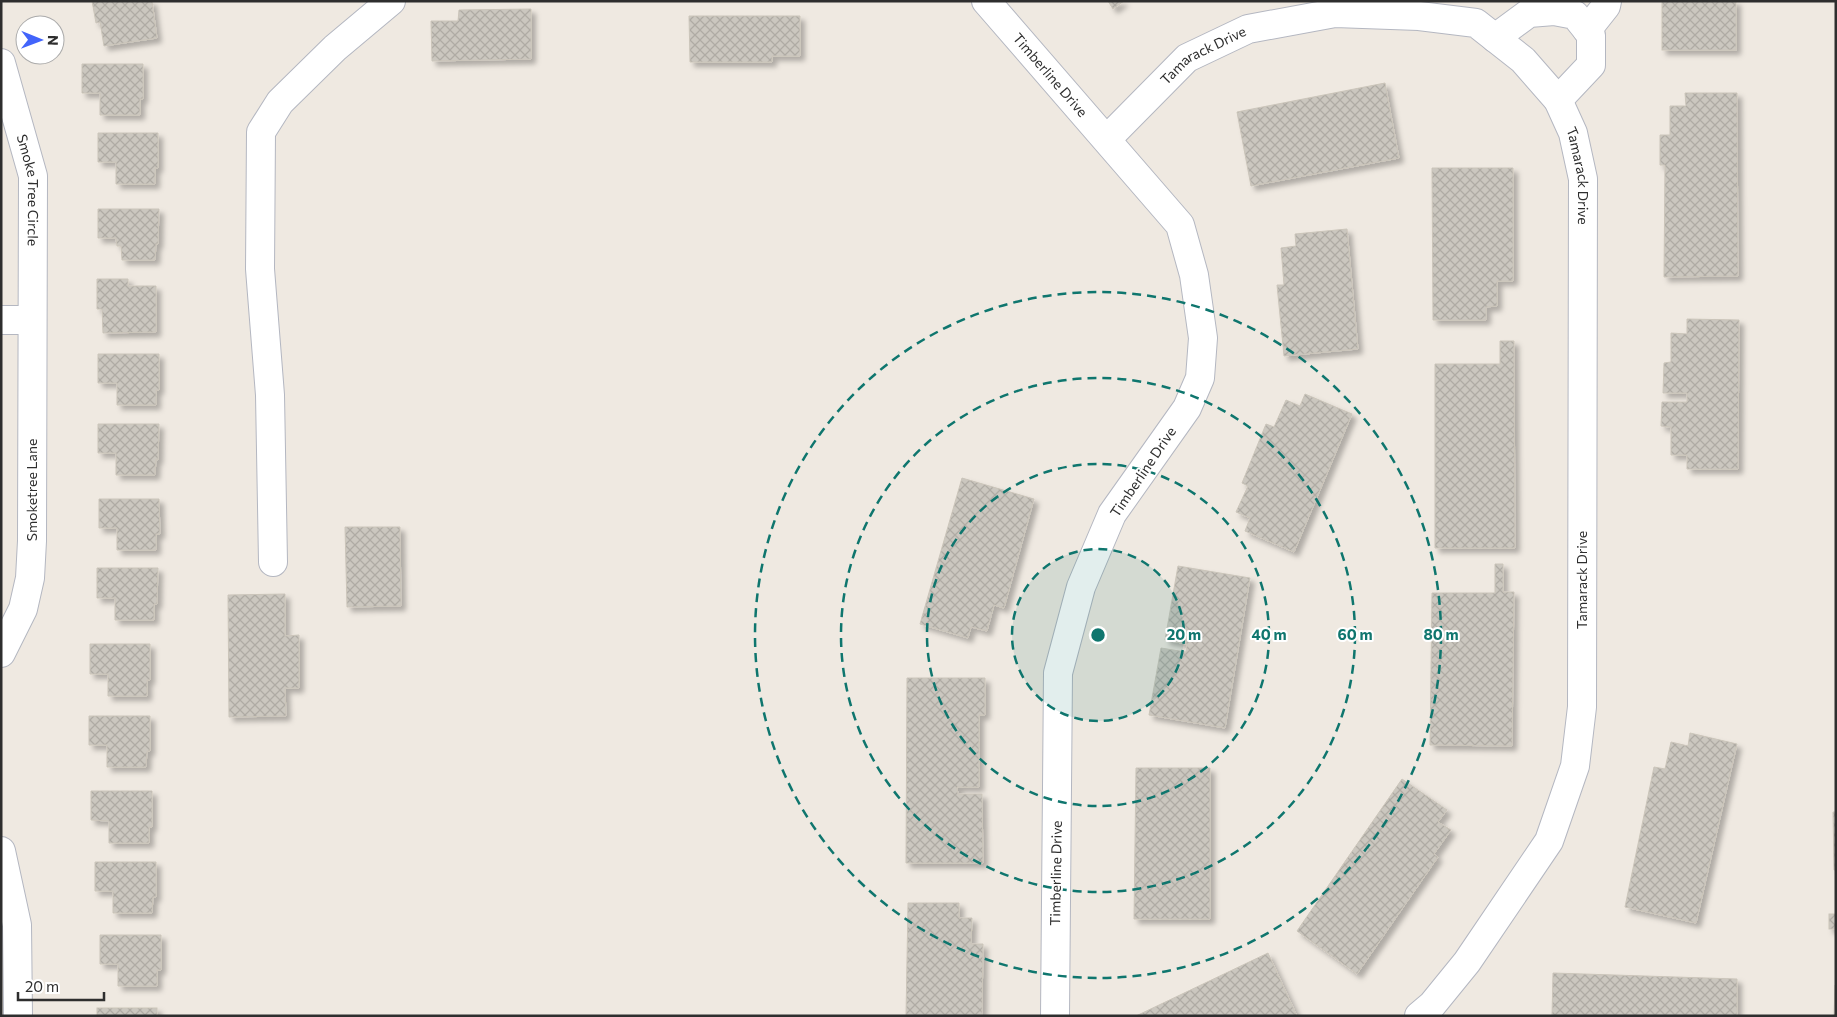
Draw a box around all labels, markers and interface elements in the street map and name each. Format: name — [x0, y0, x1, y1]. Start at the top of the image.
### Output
north arrow — [15, 15, 65, 65]
street label: Tamarack Drive — [1157, 22, 1249, 88]
street label: Timberline Drive — [1010, 29, 1091, 120]
text: N — [45, 35, 62, 46]
street label: Tamarack Drive — [1563, 124, 1592, 225]
street label: Smoke Tree Circle — [14, 132, 42, 246]
street label: Timberline Drive — [1106, 423, 1179, 520]
street label: Smoketree Lane — [23, 439, 40, 541]
street label: Tamarack Drive — [1573, 531, 1590, 629]
text: 20 m — [1167, 625, 1201, 643]
text: 40 m — [1251, 625, 1287, 643]
text: 60 m — [1337, 625, 1373, 643]
text: 80 m — [1423, 625, 1459, 643]
centre of rings — [1089, 626, 1107, 644]
street label: Timberline Drive — [1046, 820, 1065, 926]
scale bar — [18, 970, 104, 1002]
text: 20 m — [25, 977, 59, 995]

